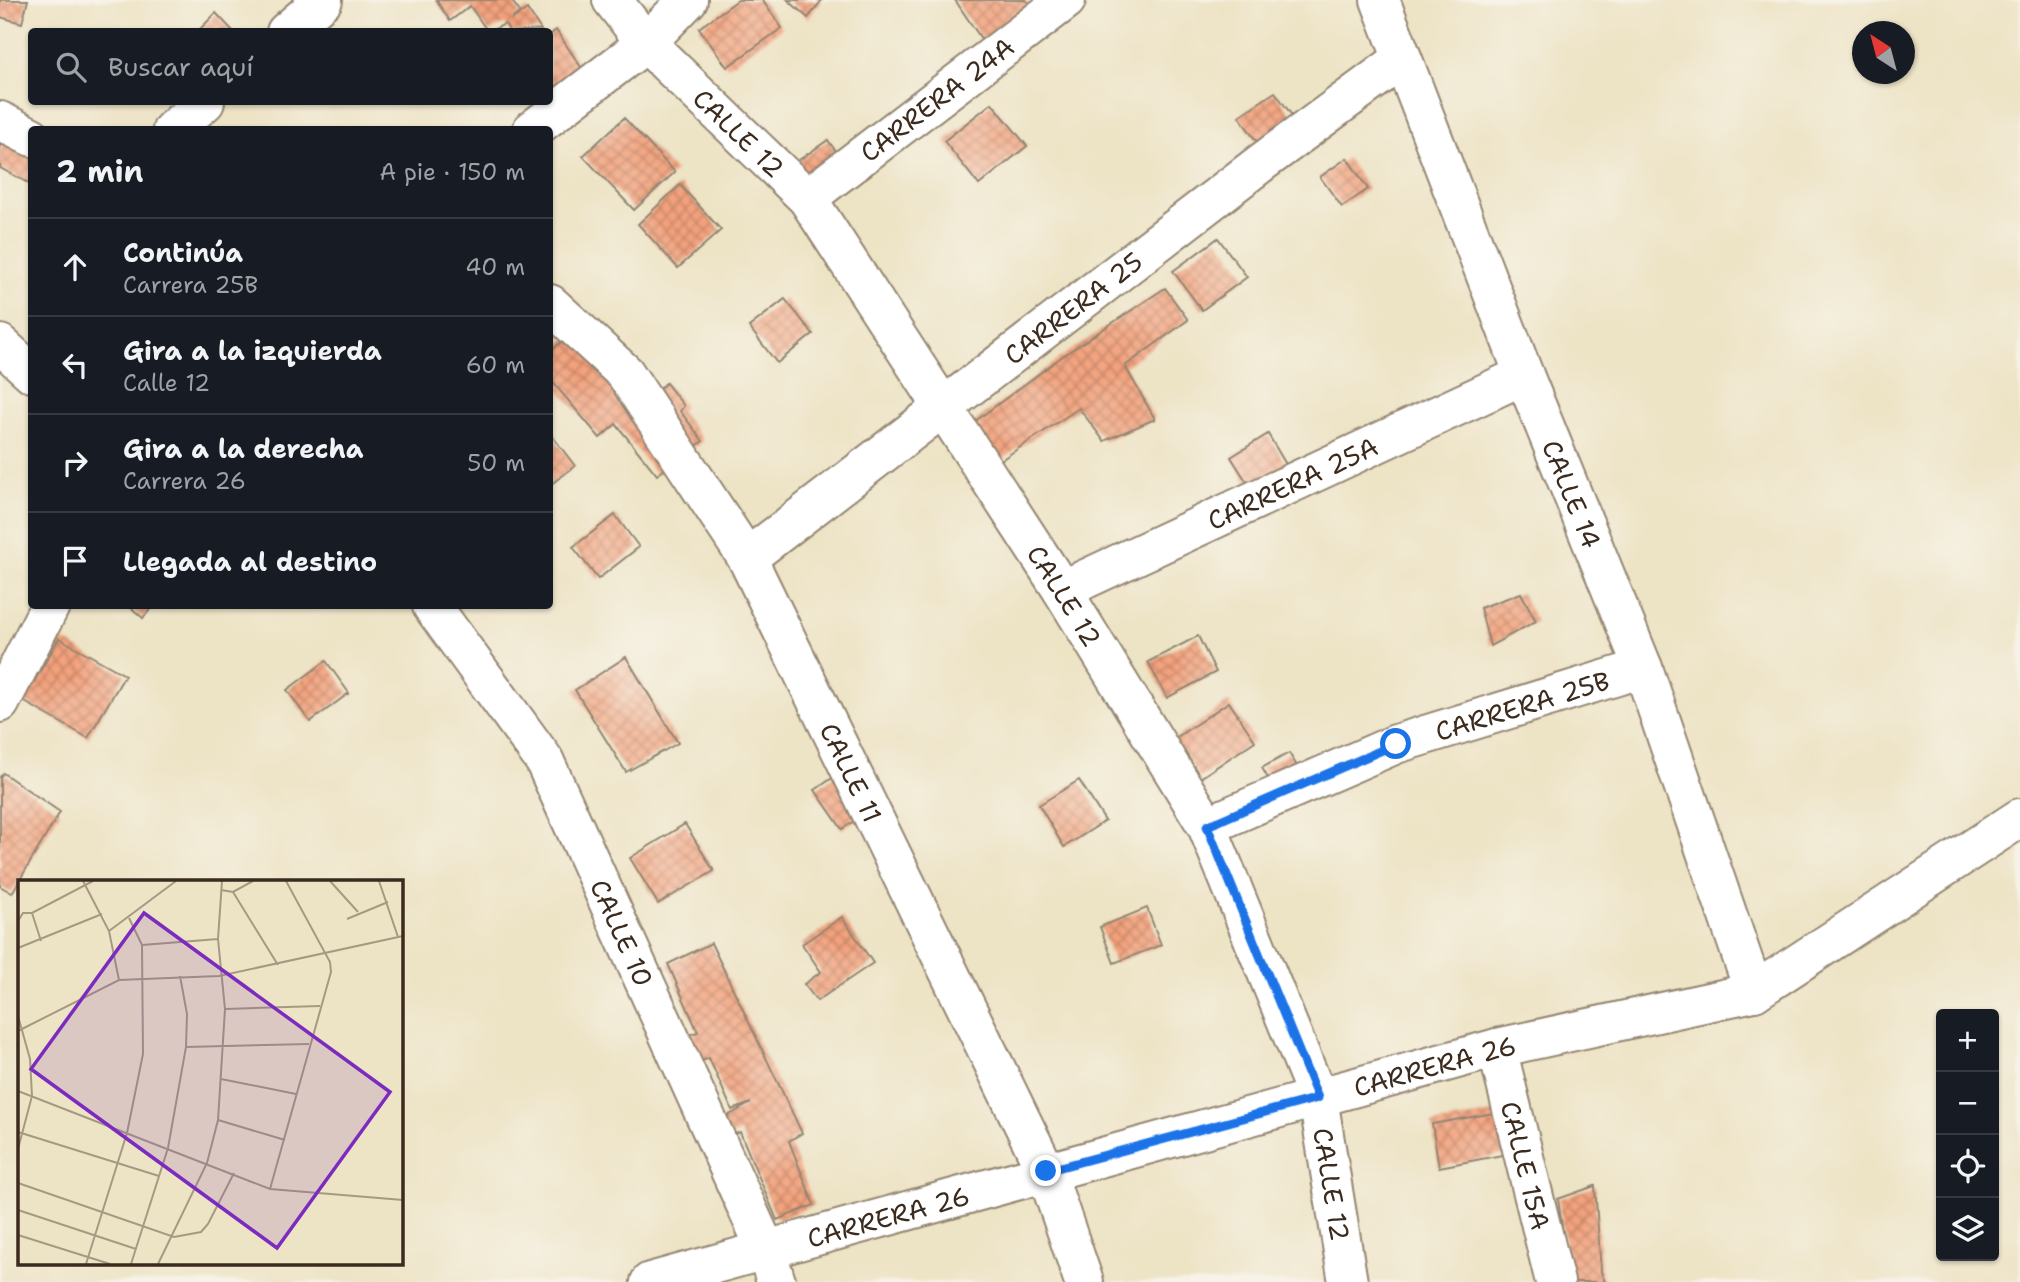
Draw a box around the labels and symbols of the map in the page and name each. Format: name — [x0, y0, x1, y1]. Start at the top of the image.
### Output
north arrow — [1852, 21, 1915, 84]
street label: CARRERA 24A — [852, 29, 1021, 169]
street label: CALLE 12 — [686, 80, 792, 185]
street label: CARRERA 25 — [997, 243, 1149, 372]
street label: CARRERA 25A — [1201, 428, 1383, 538]
street label: CALLE 14 — [1535, 434, 1610, 553]
street label: CALLE 12 — [1020, 538, 1110, 653]
street label: CARRERA 25B — [1431, 662, 1614, 749]
street label: CALLE 11 — [812, 717, 891, 828]
route start — [1380, 728, 1411, 759]
street label: CALLE 10 — [583, 873, 662, 992]
inset map — [18, 880, 402, 1264]
street label: CARRERA 26 — [1349, 1027, 1519, 1104]
street label: CALLE 15A — [1493, 1097, 1559, 1233]
street label: CALLE 12 — [1306, 1125, 1358, 1243]
route end — [1030, 1155, 1061, 1186]
street label: CARRERA 26 — [803, 1177, 973, 1255]

